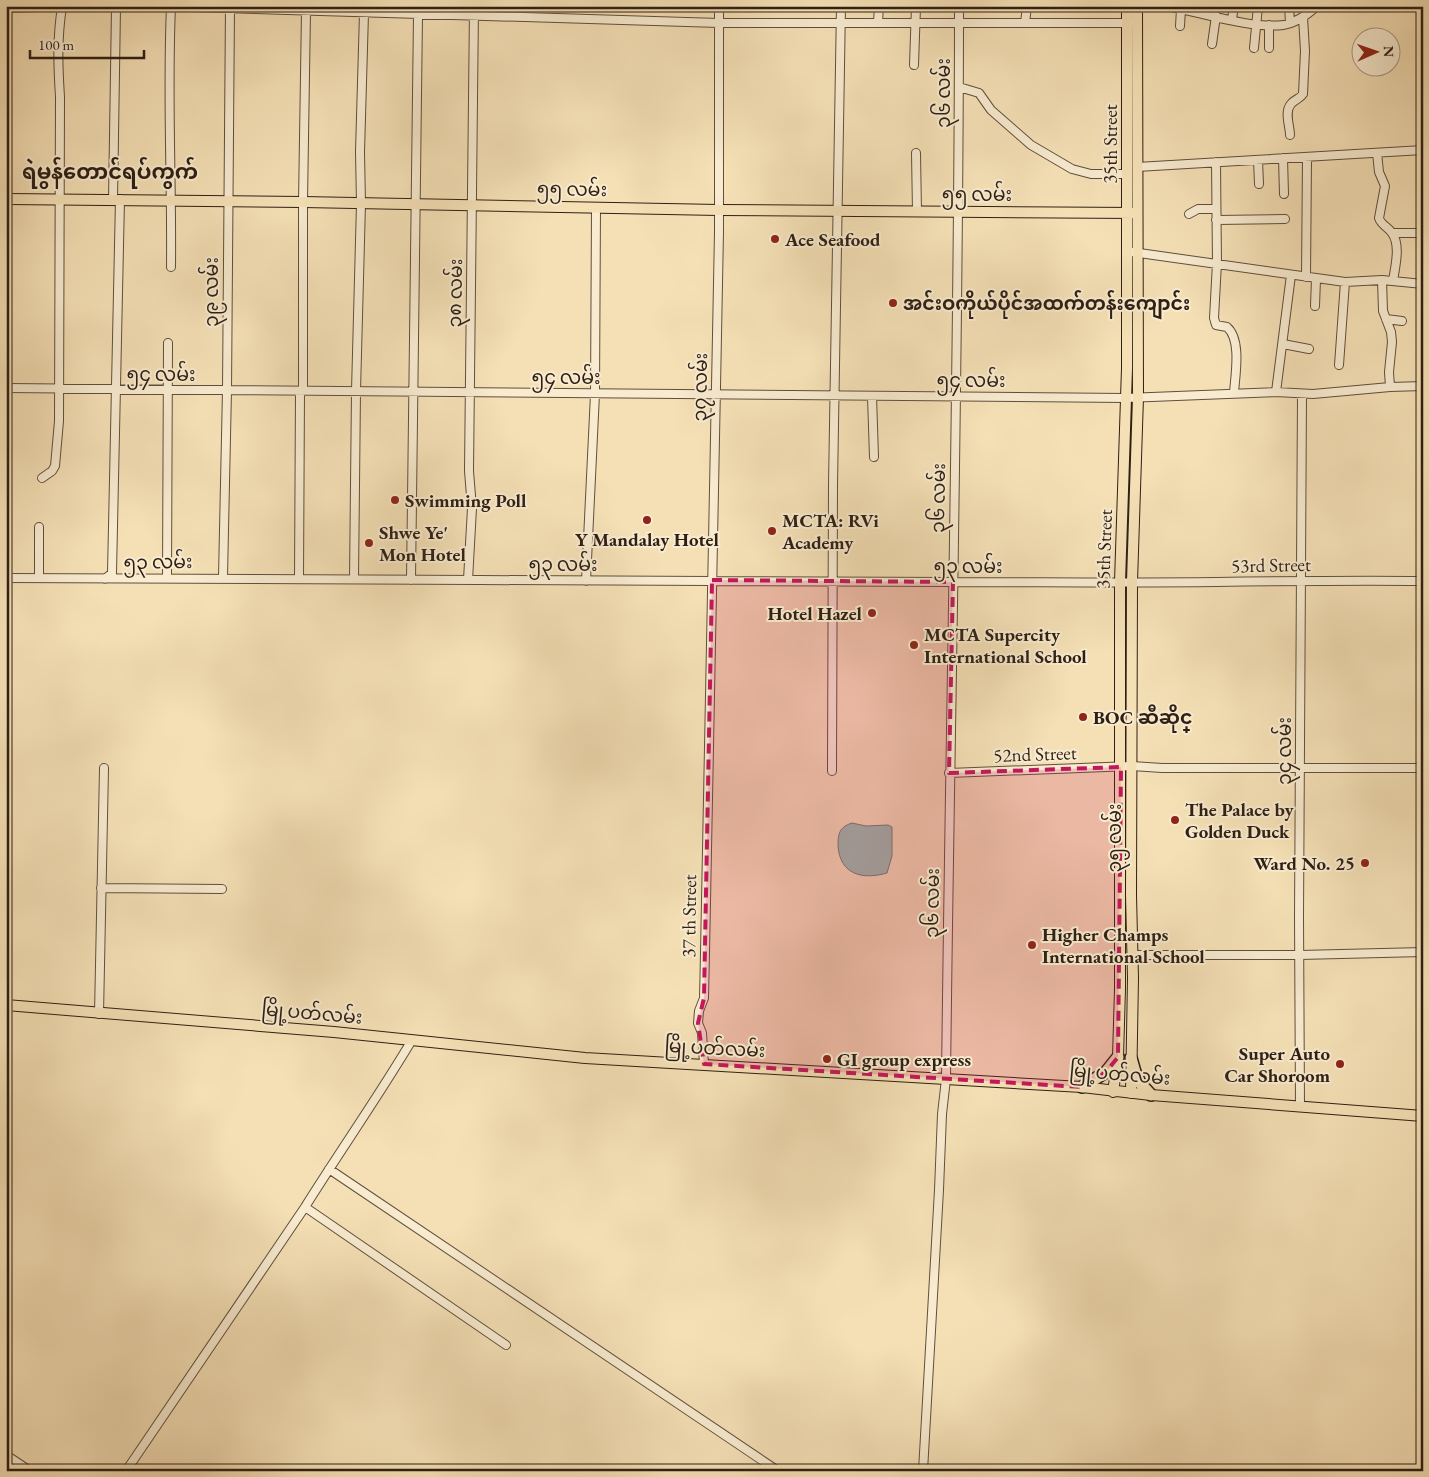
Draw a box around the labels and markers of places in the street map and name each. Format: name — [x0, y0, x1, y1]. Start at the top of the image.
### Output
place label: Ace Seafood — [784, 227, 881, 252]
marker: Ace Seafood — [769, 233, 781, 245]
place label: အင်းဝကိုယ်ပိုင်အထက်တန်းကျောင်း — [903, 290, 1190, 320]
marker: အင်းဝကိုယ်ပိုင်အထက်တန်းကျောင်း — [887, 297, 899, 309]
place label: Swimming Poll — [405, 488, 527, 513]
marker: Swimming Poll — [389, 494, 401, 506]
place label: MCTA: RVi Academy — [781, 508, 879, 555]
marker: Y Mandalay Hotel — [641, 514, 653, 526]
place label: Shwe Ye' Mon Hotel — [379, 520, 467, 567]
marker: MCTA: RVi Academy — [766, 525, 778, 537]
place label: Y Mandalay Hotel — [575, 527, 720, 552]
marker: Shwe Ye' Mon Hotel — [363, 537, 375, 549]
place label: Hotel Hazel — [768, 601, 863, 626]
marker: Hotel Hazel — [866, 607, 878, 619]
place label: MCTA Supercity International School — [924, 622, 1087, 669]
marker: MCTA Supercity International School — [908, 639, 920, 651]
place label: BOC ဆီဆိုင္ — [1093, 704, 1193, 733]
marker: BOC ဆီဆိုင္ — [1077, 711, 1089, 723]
place label: The Palace by Golden Duck — [1185, 797, 1295, 844]
marker: The Palace by Golden Duck — [1169, 814, 1181, 826]
place label: Ward No. 25 — [1253, 851, 1355, 876]
marker: Ward No. 25 — [1359, 857, 1371, 869]
place label: Higher Champs International School — [1042, 922, 1205, 969]
marker: Higher Champs International School — [1026, 939, 1038, 951]
place label: Super Auto Car Shoroom — [1224, 1041, 1331, 1088]
place label: GI group express — [837, 1047, 971, 1072]
marker: GI group express — [821, 1053, 833, 1065]
marker: Super Auto Car Shoroom — [1334, 1058, 1346, 1070]

